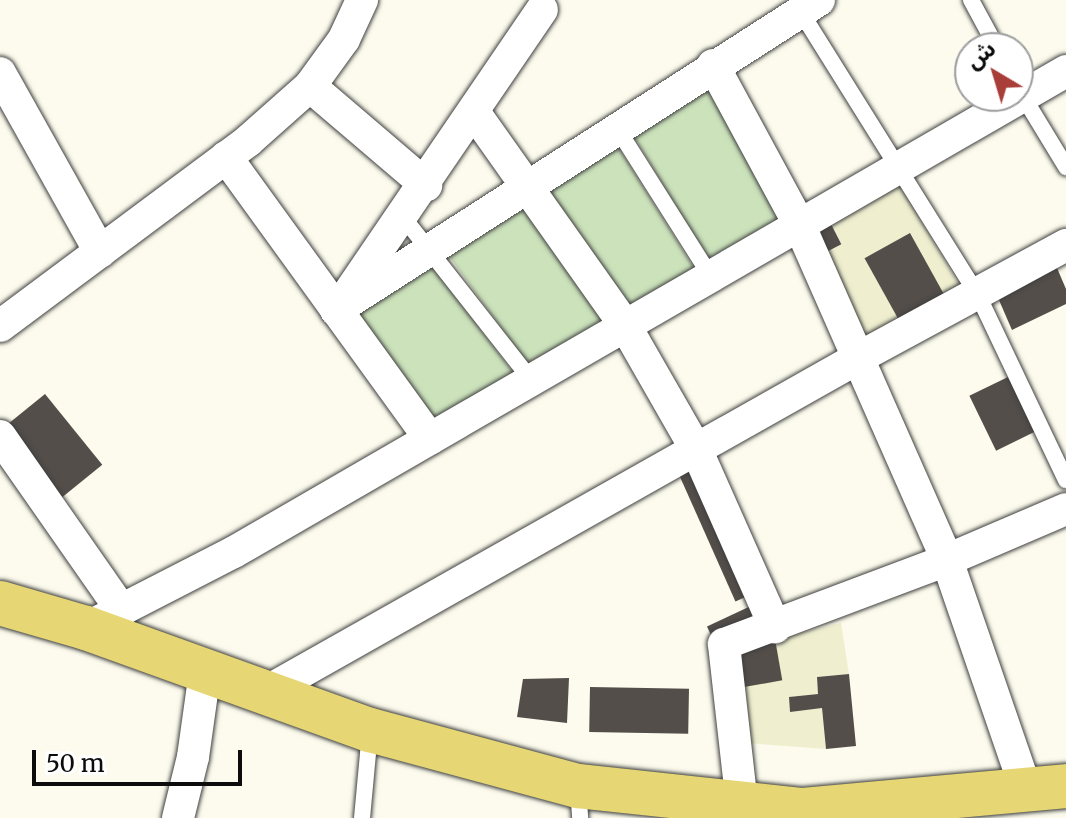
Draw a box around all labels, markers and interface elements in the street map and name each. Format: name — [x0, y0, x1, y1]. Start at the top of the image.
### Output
north arrow — [954, 32, 1034, 112]
text: ش — [960, 34, 1001, 75]
scale bar — [36, 734, 246, 784]
text: 50 m — [46, 748, 105, 779]

